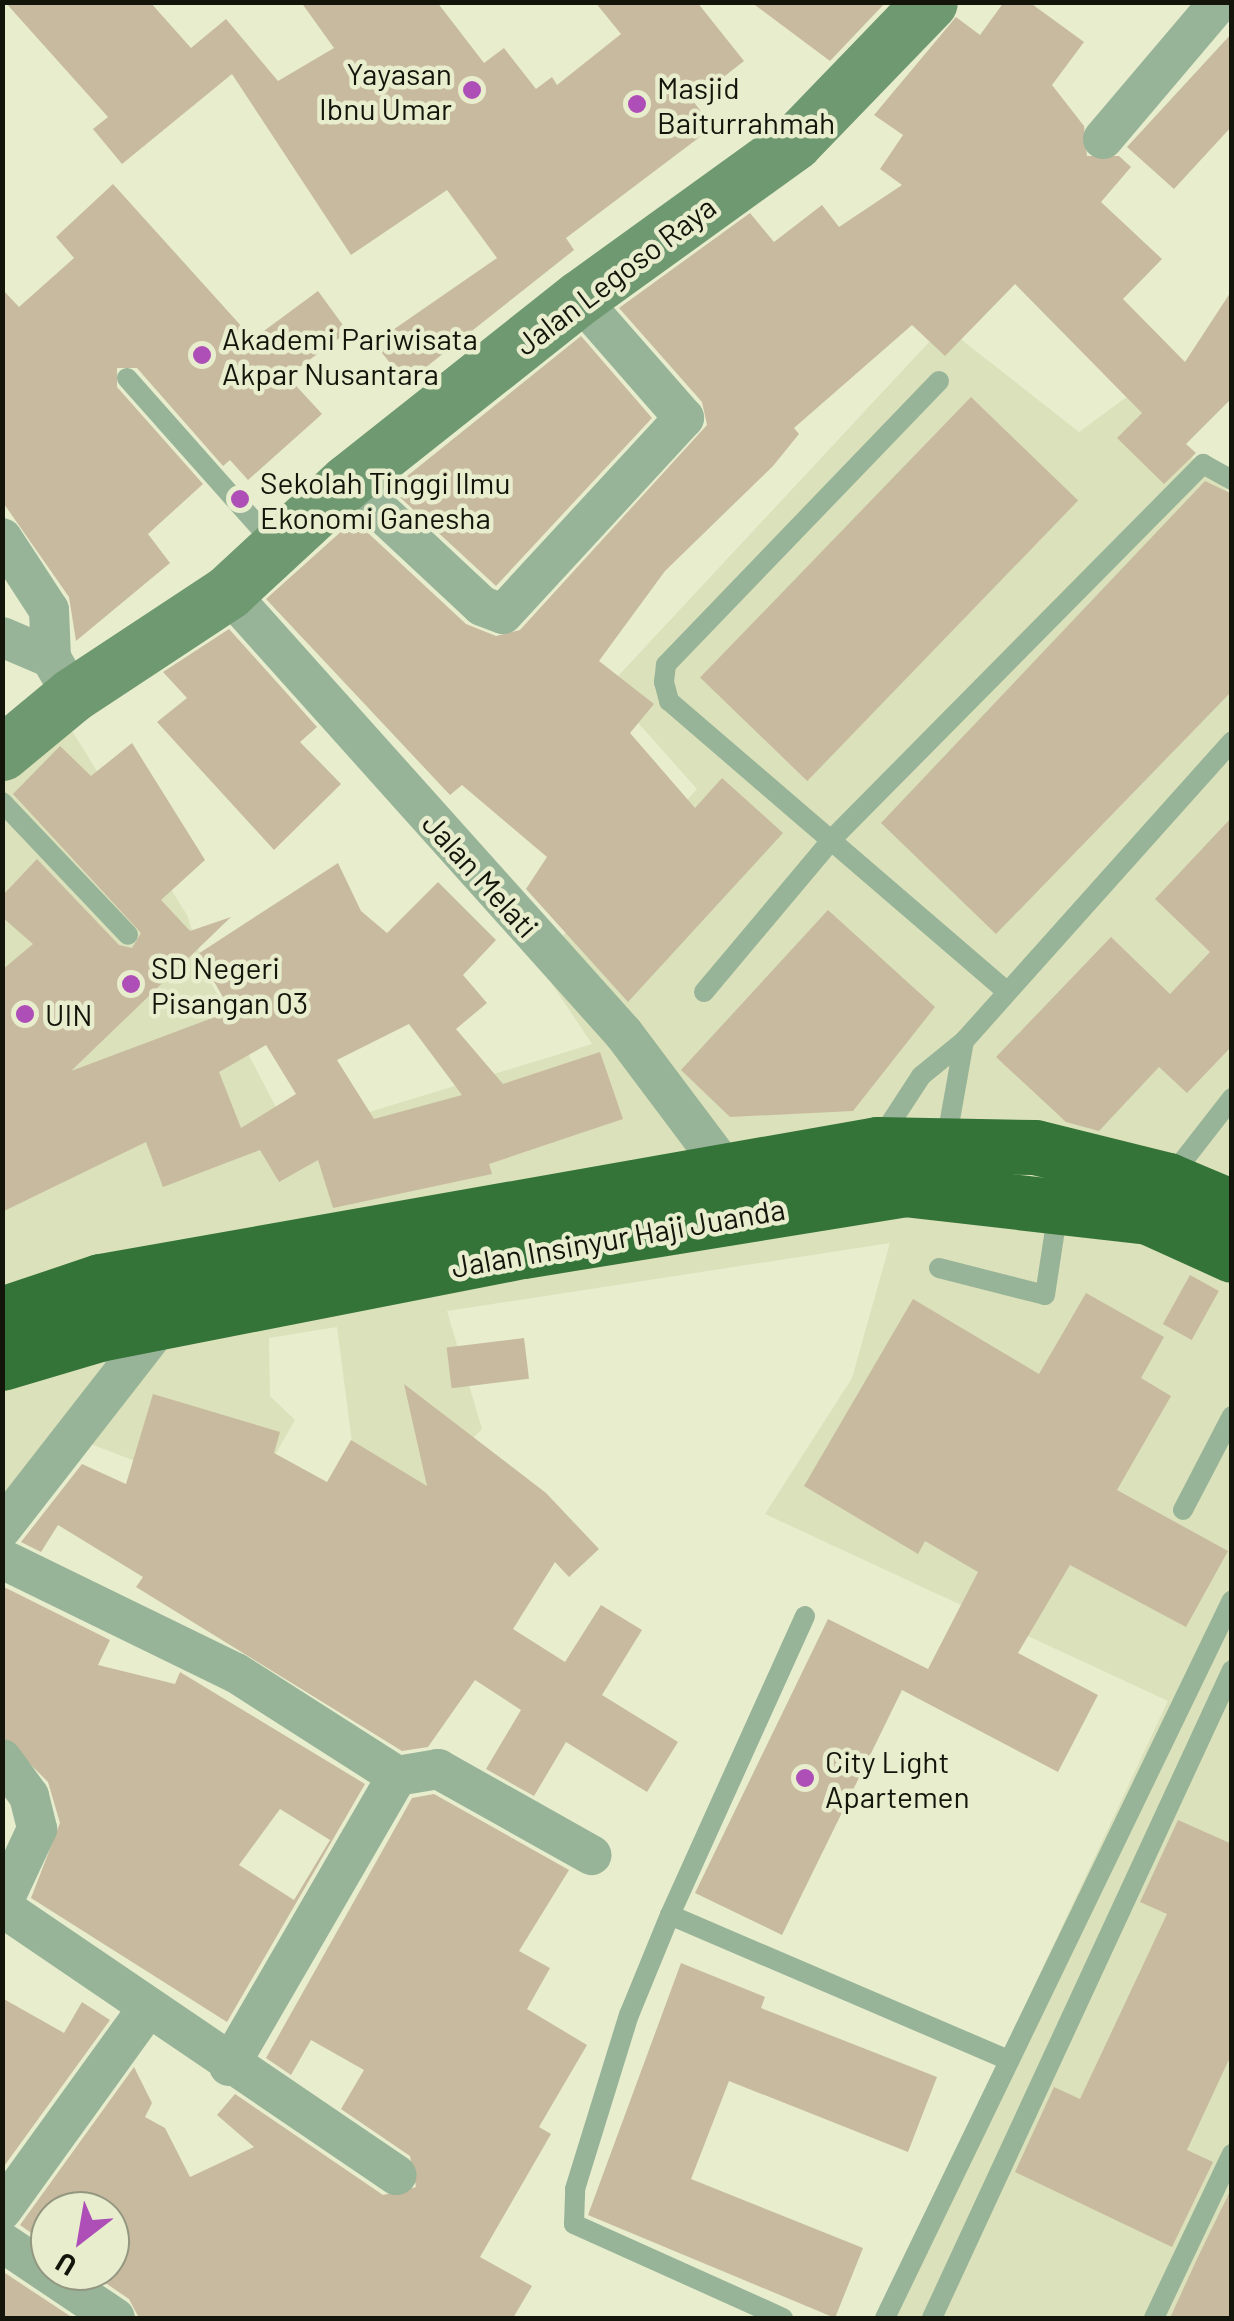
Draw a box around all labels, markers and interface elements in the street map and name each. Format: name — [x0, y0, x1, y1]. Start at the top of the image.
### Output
place label: Yayasan Ibnu Umar — [319, 55, 452, 126]
place label: Masjid Baiturrahmah — [657, 69, 835, 140]
marker: Yayasan Ibnu Umar — [461, 79, 483, 101]
marker: Masjid Baiturrahmah — [626, 93, 648, 115]
street label: Jalan Legoso Raya — [508, 188, 722, 362]
place label: Akademi Pariwisata Akpar Nusantara — [222, 320, 478, 390]
marker: Akademi Pariwisata Akpar Nusantara — [191, 344, 213, 366]
place label: Sekolah Tinggi Ilmu Ekonomi Ganesha — [260, 464, 510, 534]
marker: Sekolah Tinggi Ilmu Ekonomi Ganesha — [229, 488, 251, 510]
street label: Jalan Melati — [416, 805, 546, 945]
place label: SD Negeri Pisangan 03 — [151, 949, 308, 1020]
marker: SD Negeri Pisangan 03 — [120, 973, 142, 995]
place label: UIN — [45, 996, 92, 1032]
marker: UIN — [14, 1003, 36, 1025]
street label: Jalan Insinyur Haji Juanda — [448, 1190, 788, 1284]
place label: City Light Apartemen — [825, 1743, 970, 1814]
marker: City Light Apartemen — [794, 1767, 816, 1789]
north arrow — [30, 2191, 130, 2291]
text: U — [49, 2246, 82, 2284]

